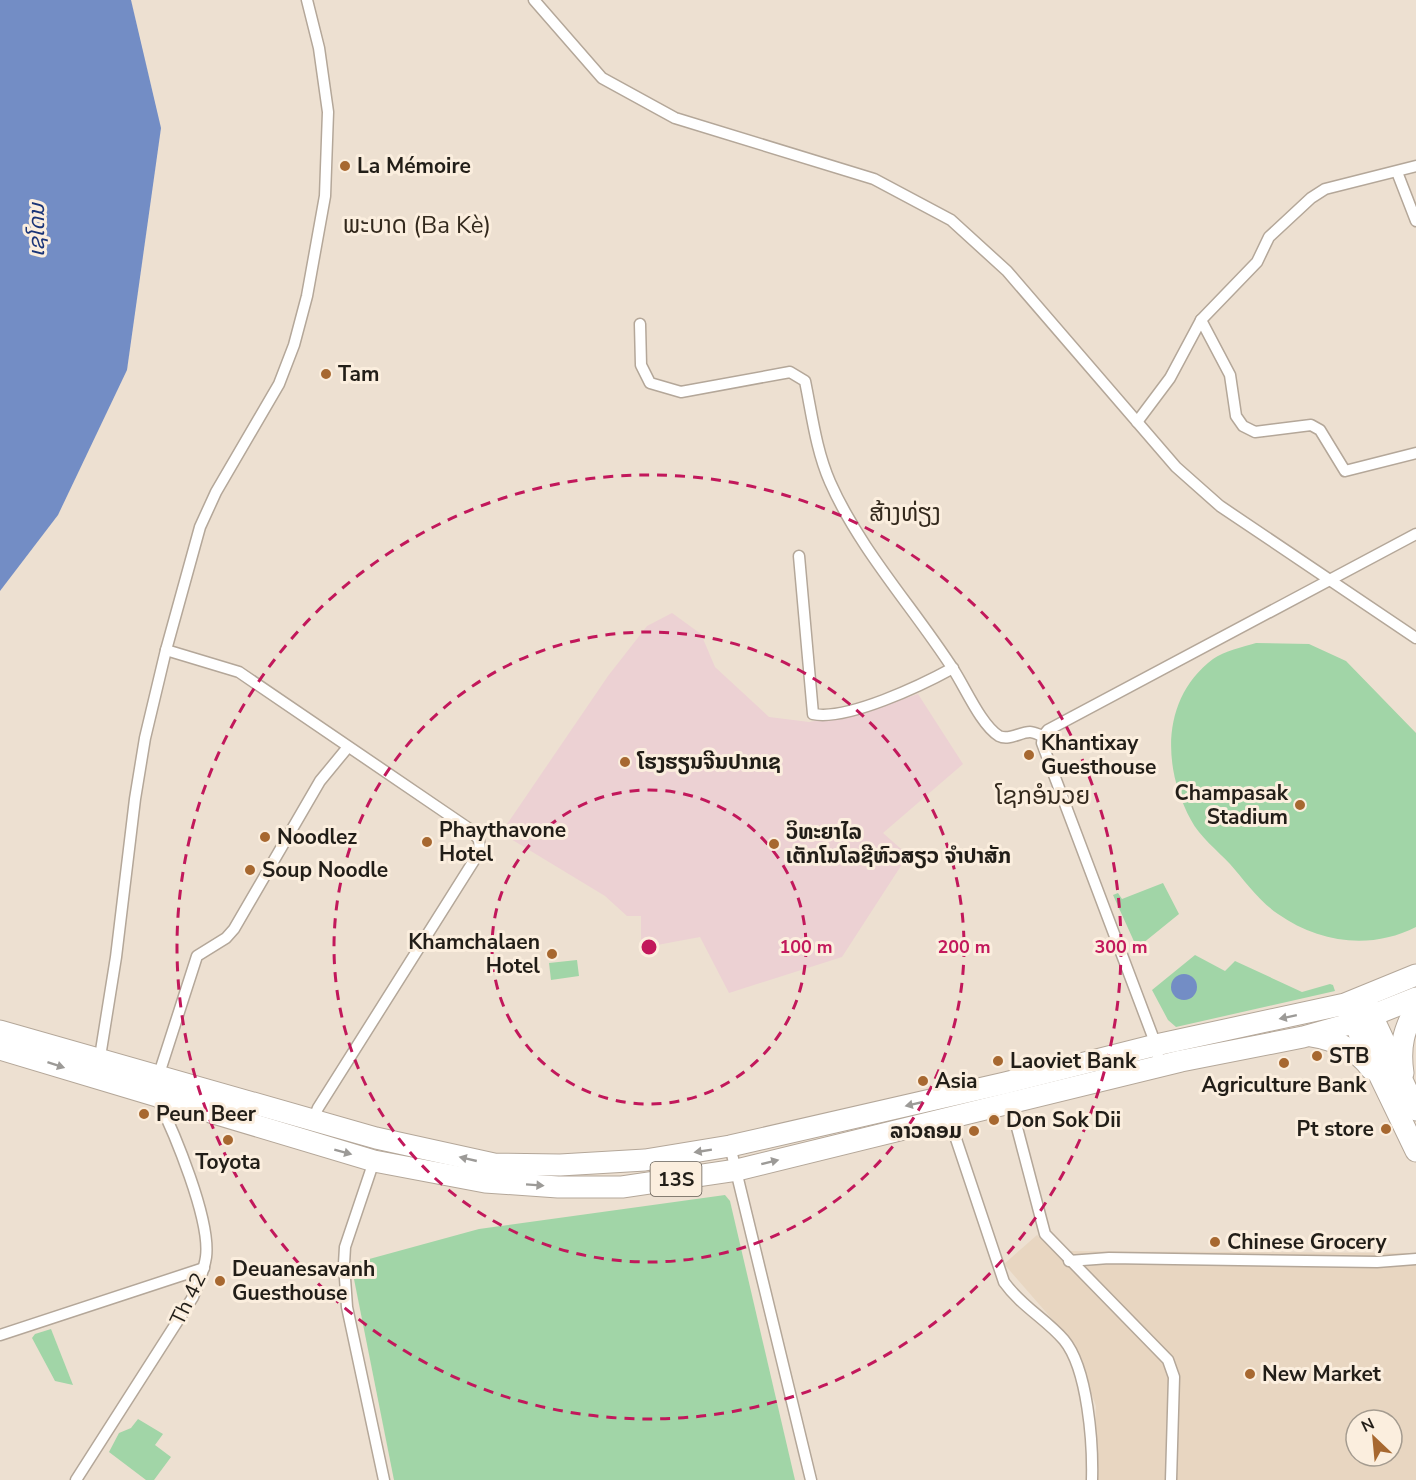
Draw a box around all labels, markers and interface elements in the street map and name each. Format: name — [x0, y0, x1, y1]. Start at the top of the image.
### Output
place label: La Mémoire — [357, 152, 471, 180]
marker: La Mémoire — [338, 159, 352, 173]
water label: ເຊໂດນ — [22, 202, 52, 257]
district label: ພະບາດ (Ba Kè) — [343, 209, 491, 241]
place label: Tam — [338, 360, 379, 388]
marker: Tam — [319, 367, 333, 381]
district label: ສ້າງທ່ຽງ — [869, 497, 941, 529]
place label: Khantixay Guesthouse — [1041, 729, 1156, 781]
place label: ໂຮງຮຽນຈີນປາກເຊ — [636, 748, 781, 776]
marker: Khantixay Guesthouse — [1022, 748, 1036, 762]
marker: ໂຮງຮຽນຈີນປາກເຊ — [618, 755, 632, 769]
place label: Champasak Stadium — [1174, 779, 1289, 831]
district label: ໂຊກອໍນວຍ — [995, 780, 1090, 812]
marker: Champasak Stadium — [1293, 798, 1307, 812]
place label: Phaythavone Hotel — [439, 816, 566, 868]
place label: ວິທະຍາໄລ ເຕັກໂນໂລຊີຫົວສຽວ ຈຳປາສັກ — [786, 818, 1011, 870]
place label: Noodlez — [277, 823, 357, 851]
marker: Noodlez — [258, 830, 272, 844]
marker: Phaythavone Hotel — [420, 835, 434, 849]
marker: ວິທະຍາໄລ ເຕັກໂນໂລຊີຫົວສຽວ ຈຳປາສັກ — [767, 837, 781, 851]
place label: Soup Noodle — [262, 856, 388, 884]
marker: Soup Noodle — [243, 863, 257, 877]
place label: Khamchalaen Hotel — [408, 928, 540, 980]
text: 100 m — [779, 935, 833, 959]
text: 200 m — [937, 935, 991, 959]
text: 300 m — [1094, 935, 1148, 959]
centre of rings — [639, 937, 659, 957]
marker: Khamchalaen Hotel — [545, 947, 559, 961]
one-way arrow — [1279, 1012, 1297, 1022]
place label: STB — [1329, 1042, 1369, 1070]
place label: Laoviet Bank — [1010, 1047, 1137, 1075]
marker: STB — [1310, 1049, 1324, 1063]
marker: Laoviet Bank — [991, 1054, 1005, 1068]
marker: Agriculture Bank — [1277, 1056, 1291, 1070]
one-way arrow — [47, 1061, 65, 1070]
place label: Asia — [935, 1067, 978, 1095]
place label: Agriculture Bank — [1201, 1071, 1367, 1099]
marker: Asia — [916, 1074, 930, 1088]
place label: Peun Beer — [156, 1100, 257, 1128]
one-way arrow — [904, 1100, 923, 1109]
place label: Don Sok Dii — [1006, 1106, 1121, 1134]
marker: Peun Beer — [137, 1107, 151, 1121]
marker: Don Sok Dii — [987, 1113, 1001, 1127]
place label: Pt store — [1297, 1115, 1374, 1143]
place label: ລາວຄອມ — [890, 1117, 962, 1145]
marker: Pt store — [1379, 1122, 1393, 1136]
marker: ລາວຄອມ — [967, 1124, 981, 1138]
marker: Toyota — [221, 1133, 235, 1147]
one-way arrow — [693, 1146, 712, 1155]
place label: Toyota — [195, 1148, 261, 1176]
one-way arrow — [334, 1148, 352, 1158]
one-way arrow — [458, 1153, 477, 1163]
one-way arrow — [760, 1156, 779, 1166]
road number: 13S — [650, 1162, 702, 1196]
one-way arrow — [525, 1181, 544, 1190]
place label: Chinese Grocery — [1227, 1228, 1387, 1256]
marker: Chinese Grocery — [1208, 1235, 1222, 1249]
place label: Deuanesavanh Guesthouse — [232, 1255, 375, 1307]
street label: Th 42 — [163, 1268, 213, 1330]
marker: Deuanesavanh Guesthouse — [213, 1274, 227, 1288]
place label: New Market — [1262, 1360, 1382, 1388]
marker: New Market — [1243, 1367, 1257, 1381]
north arrow — [1344, 1408, 1404, 1468]
text: N — [1358, 1413, 1378, 1438]

